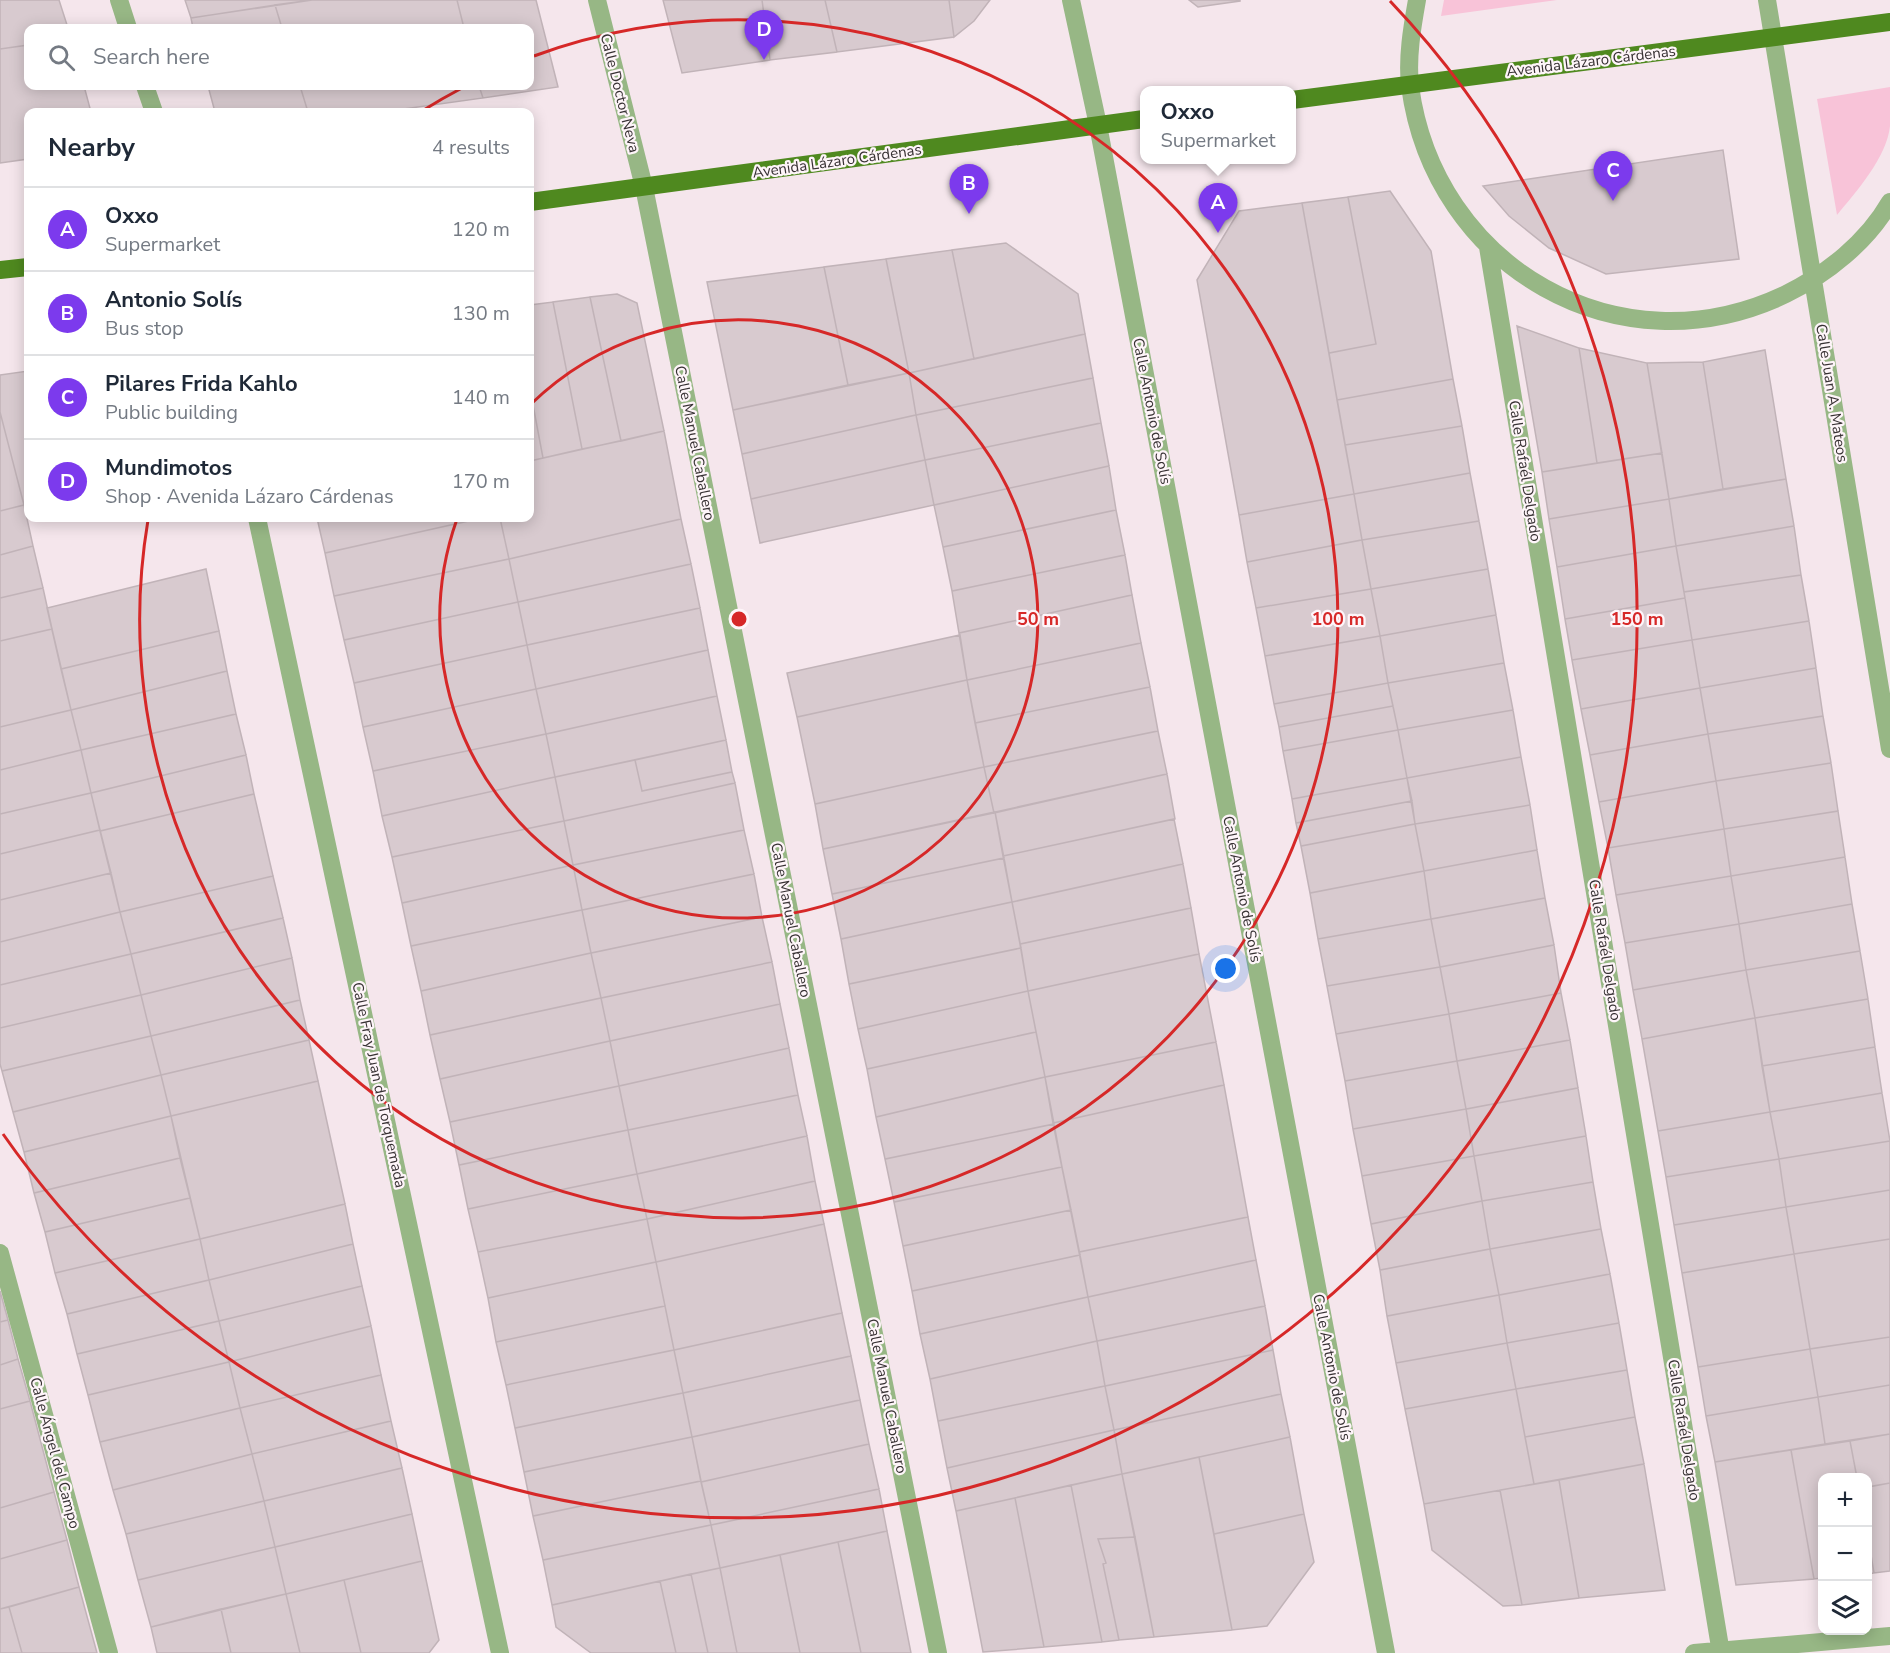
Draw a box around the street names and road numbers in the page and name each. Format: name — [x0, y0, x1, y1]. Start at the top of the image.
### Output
street label: Calle Doctor Neva — [596, 31, 644, 155]
street label: Avenida Lázaro Cárdenas — [1505, 41, 1677, 81]
street label: Avenida Lázaro Cárdenas — [751, 139, 923, 183]
street label: Calle Juan A. Mateos — [1811, 322, 1853, 464]
street label: Calle Antonio de Solís — [1128, 336, 1176, 486]
street label: Calle Manuel Caballero — [670, 364, 720, 522]
street label: Calle Rafaél Delgado — [1504, 399, 1546, 543]
street label: Calle Antonio de Solís — [1218, 814, 1266, 964]
street label: Calle Manuel Caballero — [766, 841, 816, 999]
street label: Calle Rafaél Delgado — [1584, 878, 1626, 1022]
street label: Calle Fray Juan de Torquemada — [347, 980, 411, 1190]
street label: Calle Antonio de Solís — [1308, 1292, 1356, 1442]
street label: Calle Manuel Caballero — [862, 1317, 912, 1475]
street label: Calle Rafaél Delgado — [1663, 1358, 1705, 1502]
street label: Calle Ángel del Campo — [25, 1375, 85, 1531]

